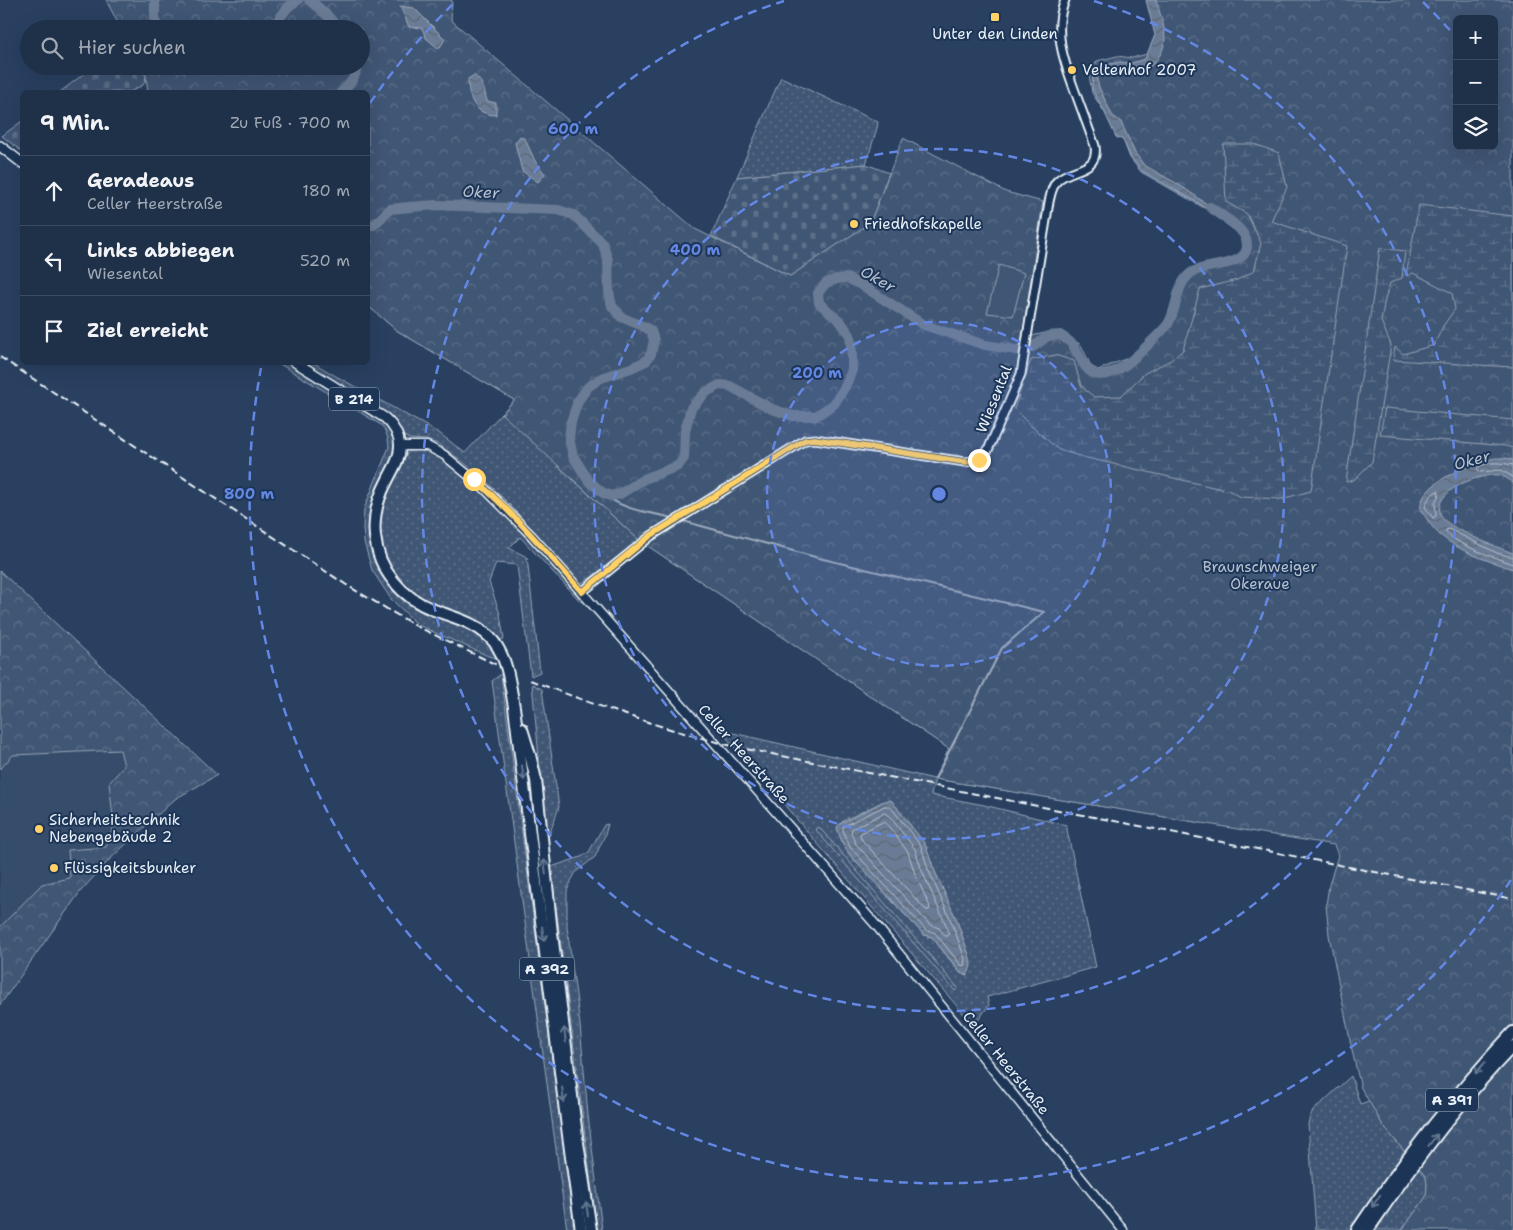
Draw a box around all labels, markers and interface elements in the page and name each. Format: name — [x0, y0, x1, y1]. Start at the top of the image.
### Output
marker: Unter den Linden — [989, 11, 1001, 23]
map controls — [1453, 15, 1498, 150]
button: + — [1453, 15, 1498, 60]
search box — [20, 20, 370, 75]
place label: Unter den Linden — [932, 24, 1058, 44]
icon: search — [38, 34, 66, 62]
text: Hier suchen — [78, 35, 186, 60]
place label: Veltenhof 2007 — [1082, 60, 1197, 80]
button: − — [1453, 60, 1498, 105]
marker: Veltenhof 2007 — [1066, 64, 1078, 76]
button: layers — [1453, 105, 1498, 150]
text: 9 Min. — [40, 109, 110, 137]
text: Zu Fuß · 700 m — [230, 112, 350, 133]
text: 600 m — [548, 119, 598, 139]
text: Geradeaus — [87, 168, 194, 193]
icon: ahead — [40, 177, 68, 205]
text: 180 m — [302, 180, 350, 201]
water label: Oker — [462, 181, 500, 203]
text: Celler Heerstraße — [87, 193, 223, 214]
place label: Friedhofskapelle — [864, 214, 982, 234]
marker: Friedhofskapelle — [848, 218, 860, 230]
text: Links abbiegen — [87, 238, 234, 263]
text: 400 m — [670, 240, 720, 260]
icon: left — [40, 247, 68, 275]
text: 520 m — [300, 250, 350, 271]
water label: Oker — [857, 261, 900, 298]
text: Wiesental — [87, 263, 163, 284]
icon: arrive — [40, 317, 68, 345]
text: Ziel erreicht — [87, 318, 208, 343]
street label: Wiesental — [971, 362, 1017, 436]
text: 200 m — [792, 363, 842, 383]
road number: B 214 — [329, 388, 379, 410]
water label: Oker — [1451, 445, 1493, 475]
route end — [968, 449, 991, 472]
route start — [463, 468, 486, 491]
text: 800 m — [224, 484, 274, 504]
centre of rings — [930, 485, 948, 503]
park label: Braunschweiger Okeraue — [1203, 557, 1317, 594]
street label: Celler Heerstraße — [694, 700, 794, 808]
one-way arrow — [518, 764, 528, 780]
place label: Sicherheitstechnik Nebengebäude 2 — [49, 810, 180, 847]
marker: Sicherheitstechnik Nebengebäude 2 — [33, 823, 45, 835]
place label: Flüssigkeitsbunker — [64, 858, 196, 878]
one-way arrow — [540, 860, 550, 876]
marker: Flüssigkeitsbunker — [48, 862, 60, 874]
one-way arrow — [538, 926, 548, 942]
road number: A 392 — [520, 958, 574, 981]
street label: Celler Heerstraße — [958, 1007, 1054, 1119]
one-way arrow — [560, 1027, 570, 1043]
one-way arrow — [1474, 1061, 1486, 1074]
one-way arrow — [558, 1087, 568, 1103]
road number: A 391 — [1426, 1088, 1478, 1112]
one-way arrow — [1428, 1134, 1439, 1147]
one-way arrow — [1371, 1194, 1381, 1208]
one-way arrow — [582, 1201, 592, 1217]

